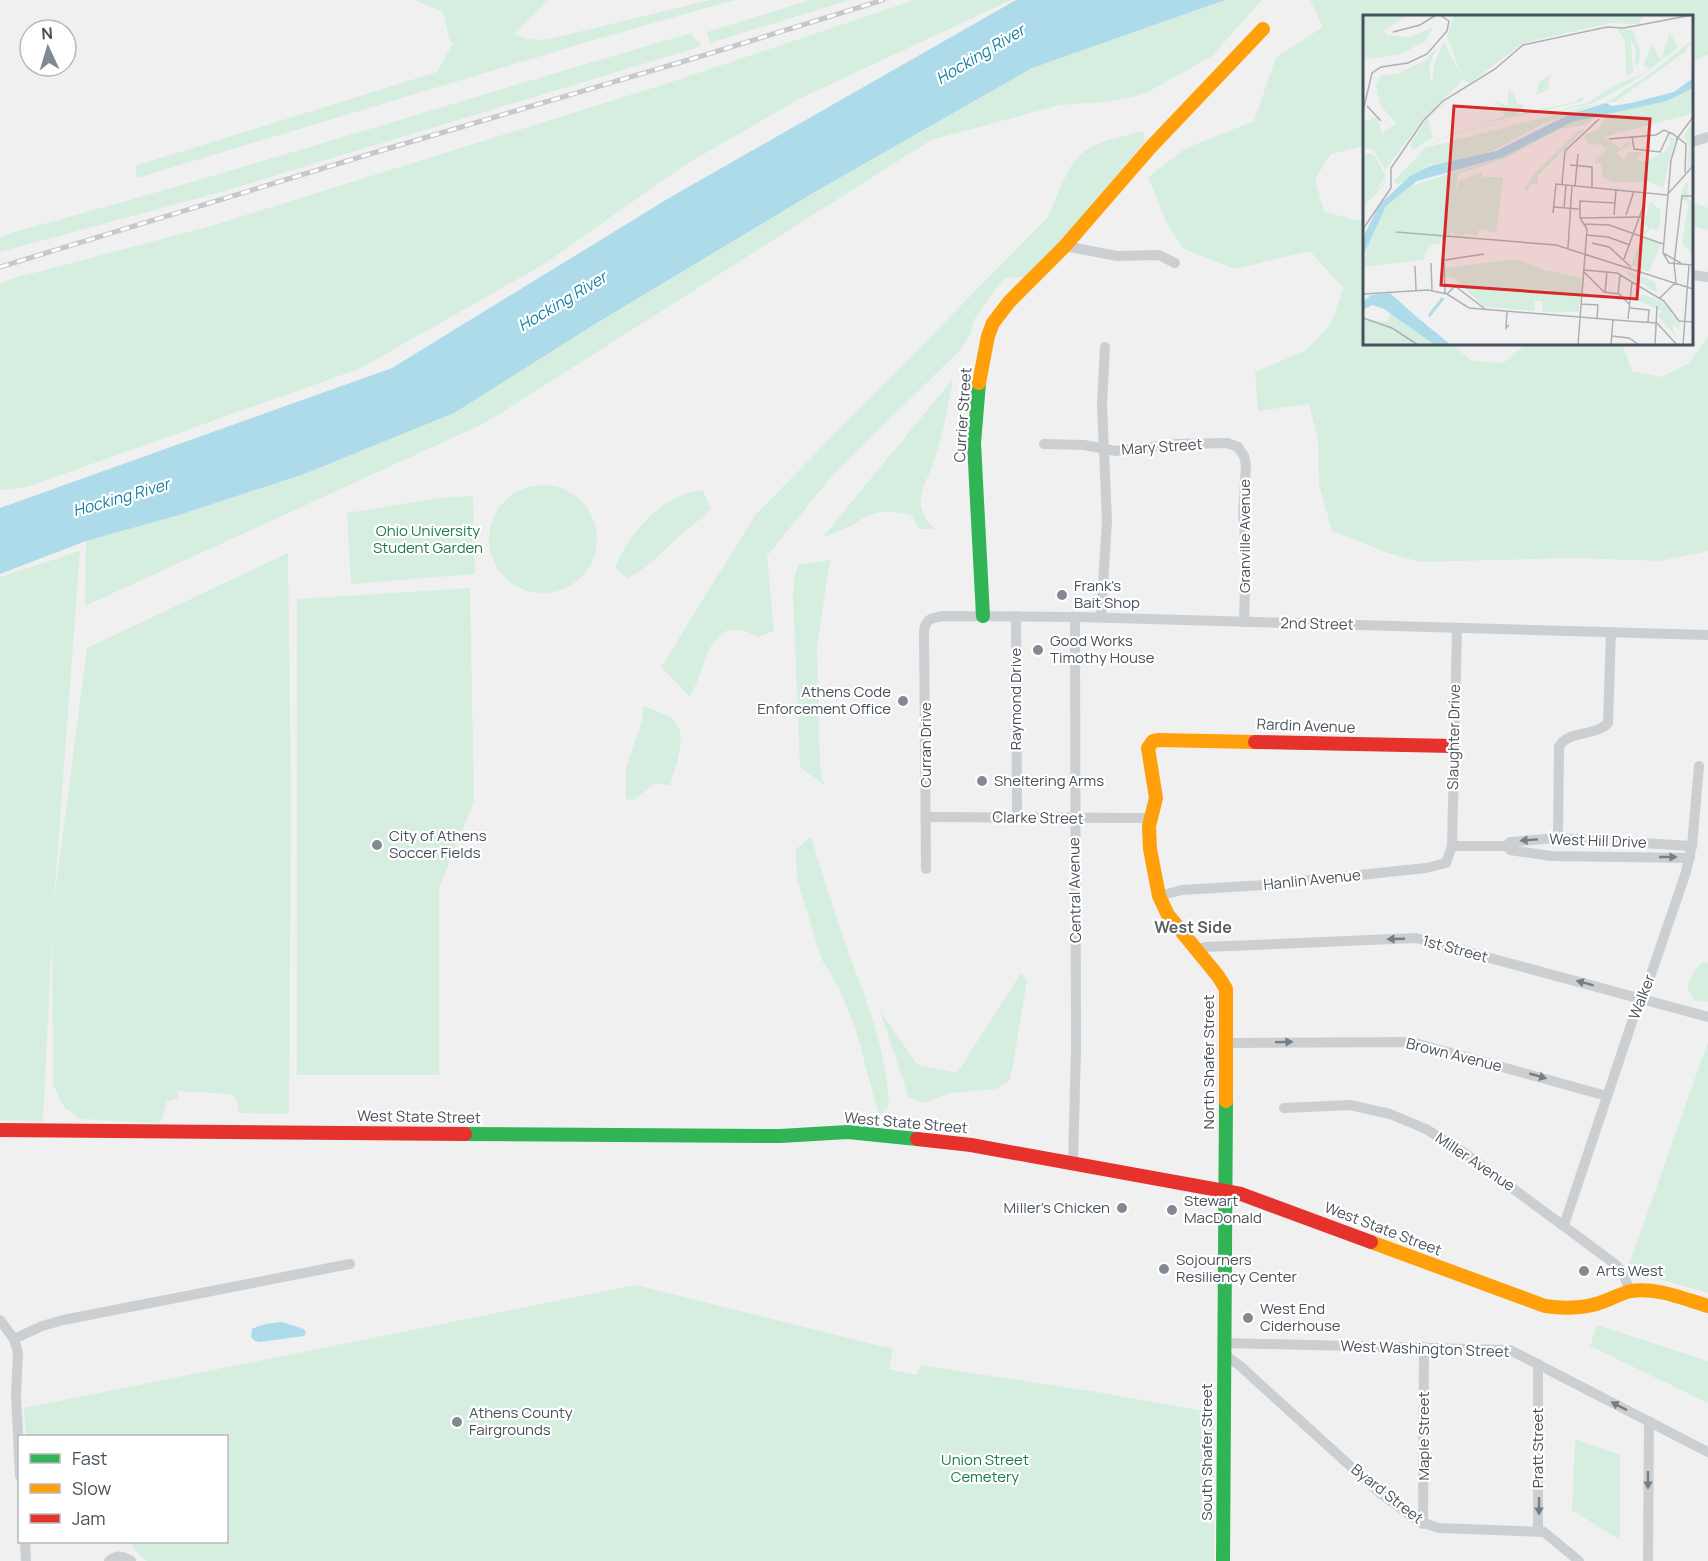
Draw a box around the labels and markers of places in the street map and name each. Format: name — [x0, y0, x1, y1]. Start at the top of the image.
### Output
place label: Frank's Bait Shop — [1074, 575, 1140, 613]
marker: Frank's Bait Shop — [1055, 588, 1069, 602]
place label: Good Works Timothy House — [1050, 630, 1155, 668]
marker: Good Works Timothy House — [1031, 643, 1045, 657]
place label: Athens Code Enforcement Office — [757, 681, 891, 719]
marker: Athens Code Enforcement Office — [896, 694, 910, 708]
place label: Sheltering Arms — [994, 770, 1104, 791]
marker: Sheltering Arms — [975, 774, 989, 788]
place label: City of Athens Soccer Fields — [389, 825, 487, 863]
marker: City of Athens Soccer Fields — [370, 838, 384, 852]
place label: Stewart MacDonald — [1184, 1190, 1262, 1228]
place label: Miller's Chicken — [1004, 1197, 1110, 1218]
marker: Miller's Chicken — [1115, 1201, 1129, 1215]
marker: Stewart MacDonald — [1165, 1203, 1179, 1217]
place label: Sojourners Resiliency Center — [1176, 1249, 1298, 1287]
place label: Arts West — [1596, 1260, 1664, 1281]
marker: Sojourners Resiliency Center — [1157, 1262, 1171, 1276]
marker: Arts West — [1577, 1264, 1591, 1278]
place label: West End Ciderhouse — [1260, 1298, 1341, 1336]
marker: West End Ciderhouse — [1241, 1311, 1255, 1325]
place label: Athens County Fairgrounds — [469, 1402, 573, 1440]
marker: Athens County Fairgrounds — [450, 1415, 464, 1429]

